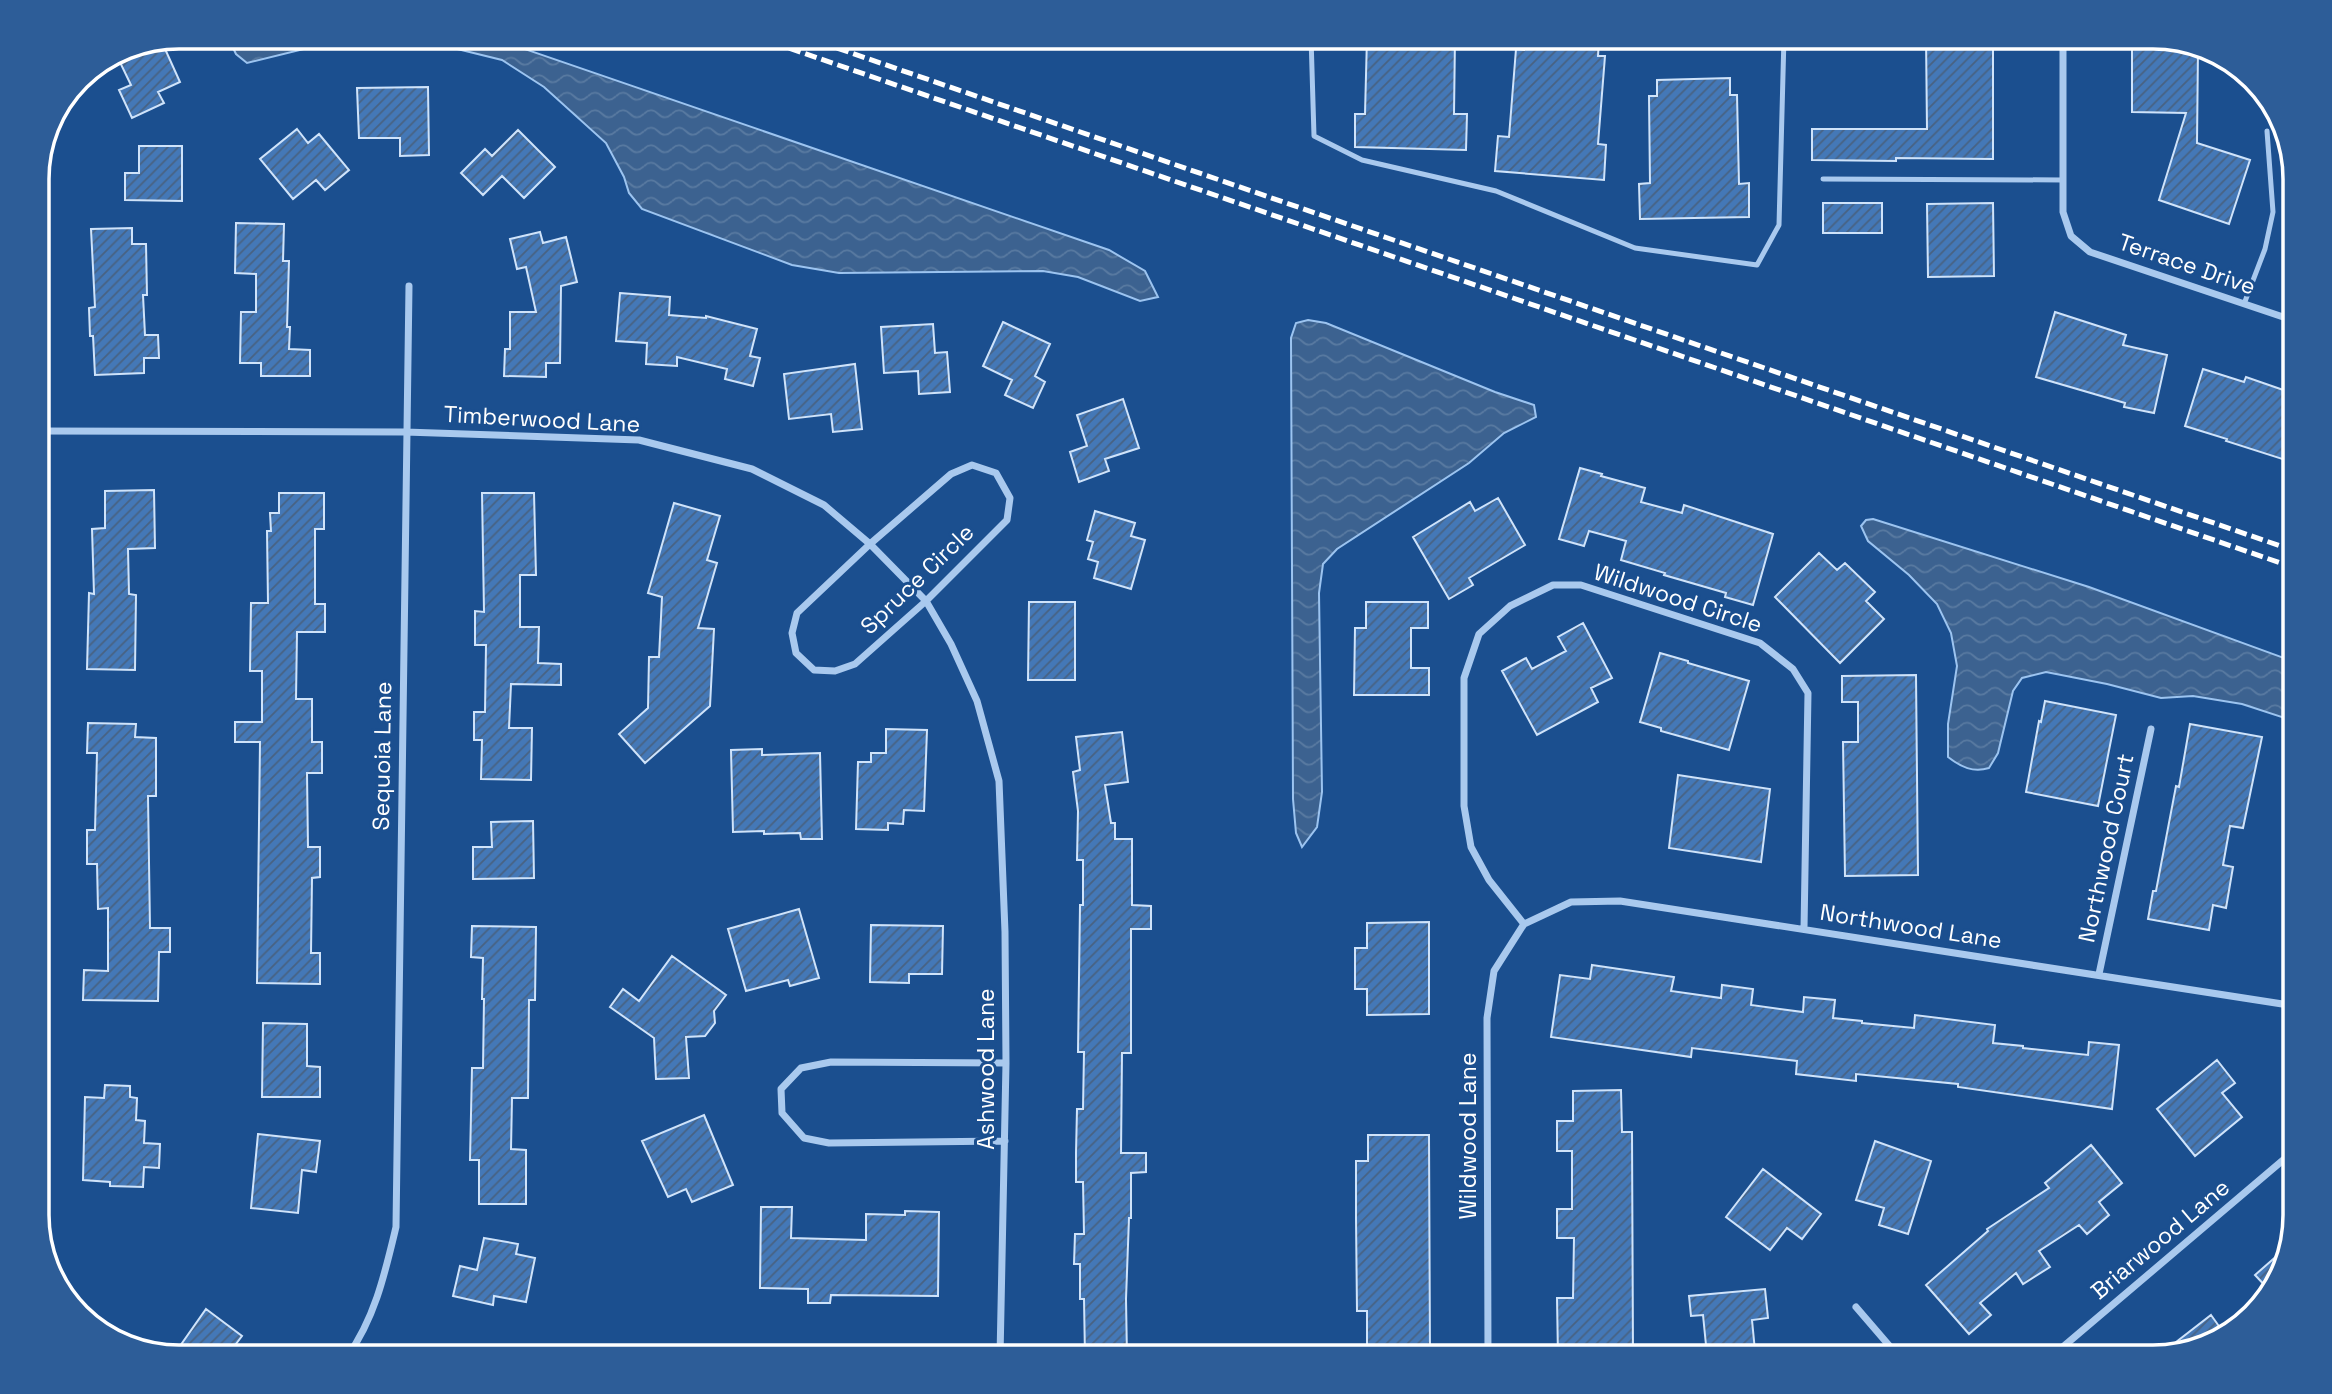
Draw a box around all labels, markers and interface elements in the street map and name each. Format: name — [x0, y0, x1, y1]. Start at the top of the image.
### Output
street label: Terrace Drive — [2114, 227, 2260, 301]
street label: Timberwood Lane — [443, 399, 641, 439]
street label: Spruce Circle — [854, 517, 980, 641]
street label: Wildwood Circle — [1590, 557, 1766, 639]
street label: Sequoia Lane — [366, 681, 398, 831]
street label: Northwood Court — [2071, 751, 2141, 945]
street label: Northwood Lane — [1818, 897, 2004, 955]
street label: Ashwood Lane — [971, 988, 1001, 1150]
street label: Wildwood Lane — [1453, 1052, 1483, 1220]
street label: Briarwood Lane — [2084, 1172, 2236, 1306]

